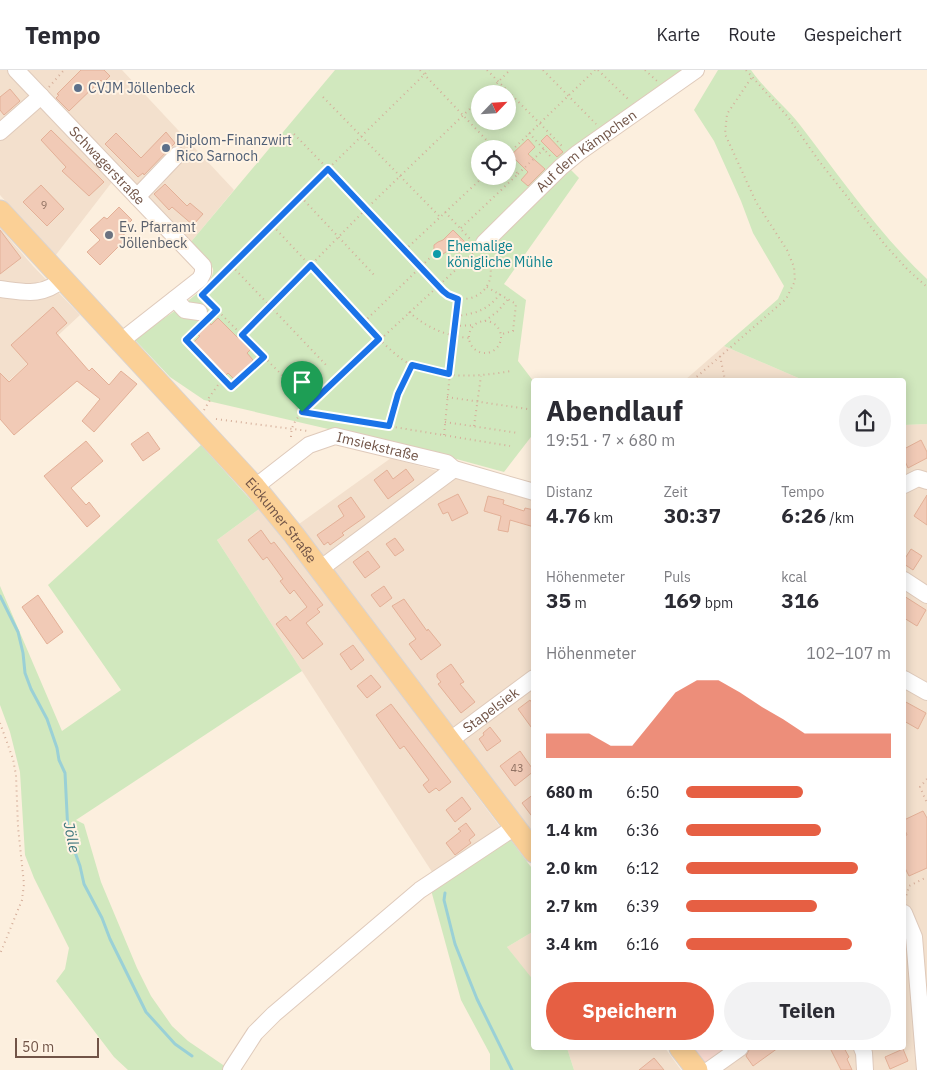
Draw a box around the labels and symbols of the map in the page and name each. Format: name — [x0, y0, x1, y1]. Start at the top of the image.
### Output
place label: CVJM Jöllenbeck — [88, 79, 196, 97]
marker: CVJM Jöllenbeck — [72, 82, 84, 94]
north arrow — [471, 85, 516, 130]
street label: Auf dem Kämpchen — [532, 106, 640, 196]
street label: Schwagerstraße — [65, 122, 149, 209]
place label: Diplom-Finanzwirt Rico Sarnoch — [176, 131, 292, 165]
marker: Diplom-Finanzwirt Rico Sarnoch — [160, 142, 172, 154]
house number: 9 — [41, 198, 47, 212]
place label: Ev. Pfarramt Jöllenbeck — [119, 218, 196, 252]
marker: Ev. Pfarramt Jöllenbeck — [103, 229, 115, 241]
place label: Ehemalige königliche Mühle — [447, 237, 553, 271]
marker: Ehemalige königliche Mühle — [431, 248, 443, 260]
pin — [281, 361, 323, 412]
street label: Imsiekstraße — [335, 428, 421, 465]
street label: Eickumer Straße — [242, 474, 321, 567]
street label: Stapelsiek — [459, 683, 523, 737]
house number: 43 — [510, 761, 524, 775]
water label: Jölle — [59, 820, 85, 855]
scale bar — [15, 1035, 99, 1058]

